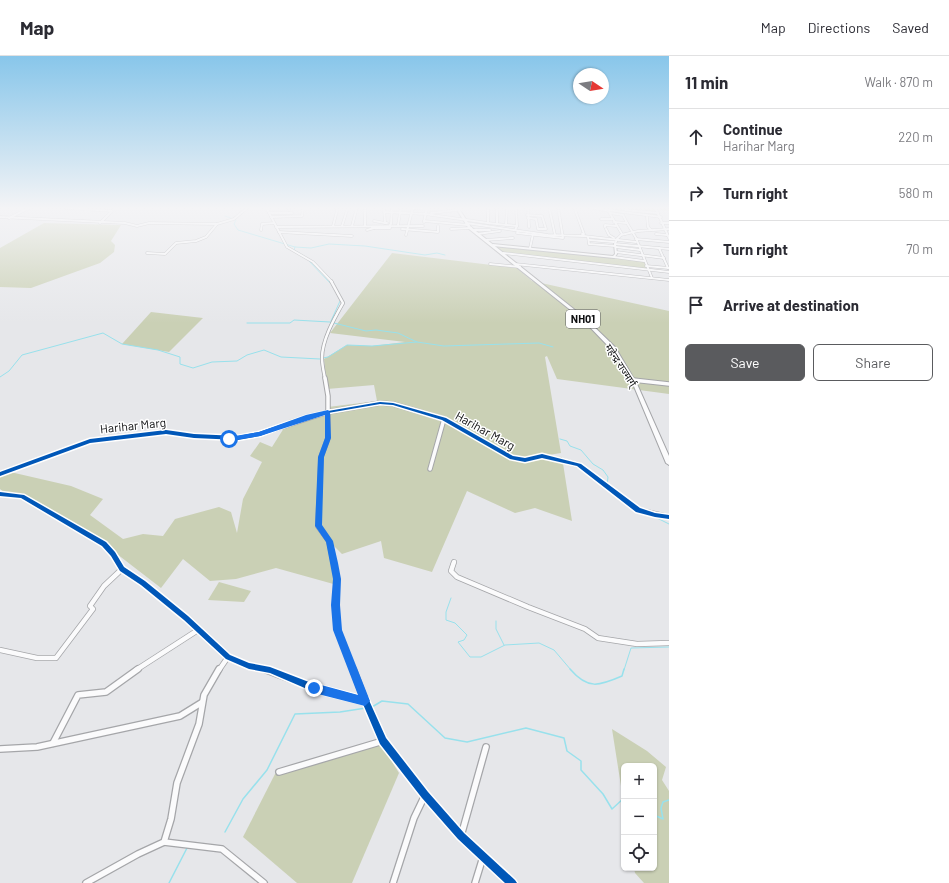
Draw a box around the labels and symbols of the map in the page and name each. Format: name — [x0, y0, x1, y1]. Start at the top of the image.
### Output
north arrow — [573, 68, 609, 104]
road number: NH01 — [566, 310, 600, 328]
street label: महेन्द्र राज्मार्ग् — [602, 341, 640, 391]
street label: Harihar Marg — [453, 408, 518, 452]
street label: Harihar Marg — [99, 415, 167, 435]
route start — [220, 430, 238, 448]
route end — [305, 679, 323, 697]

